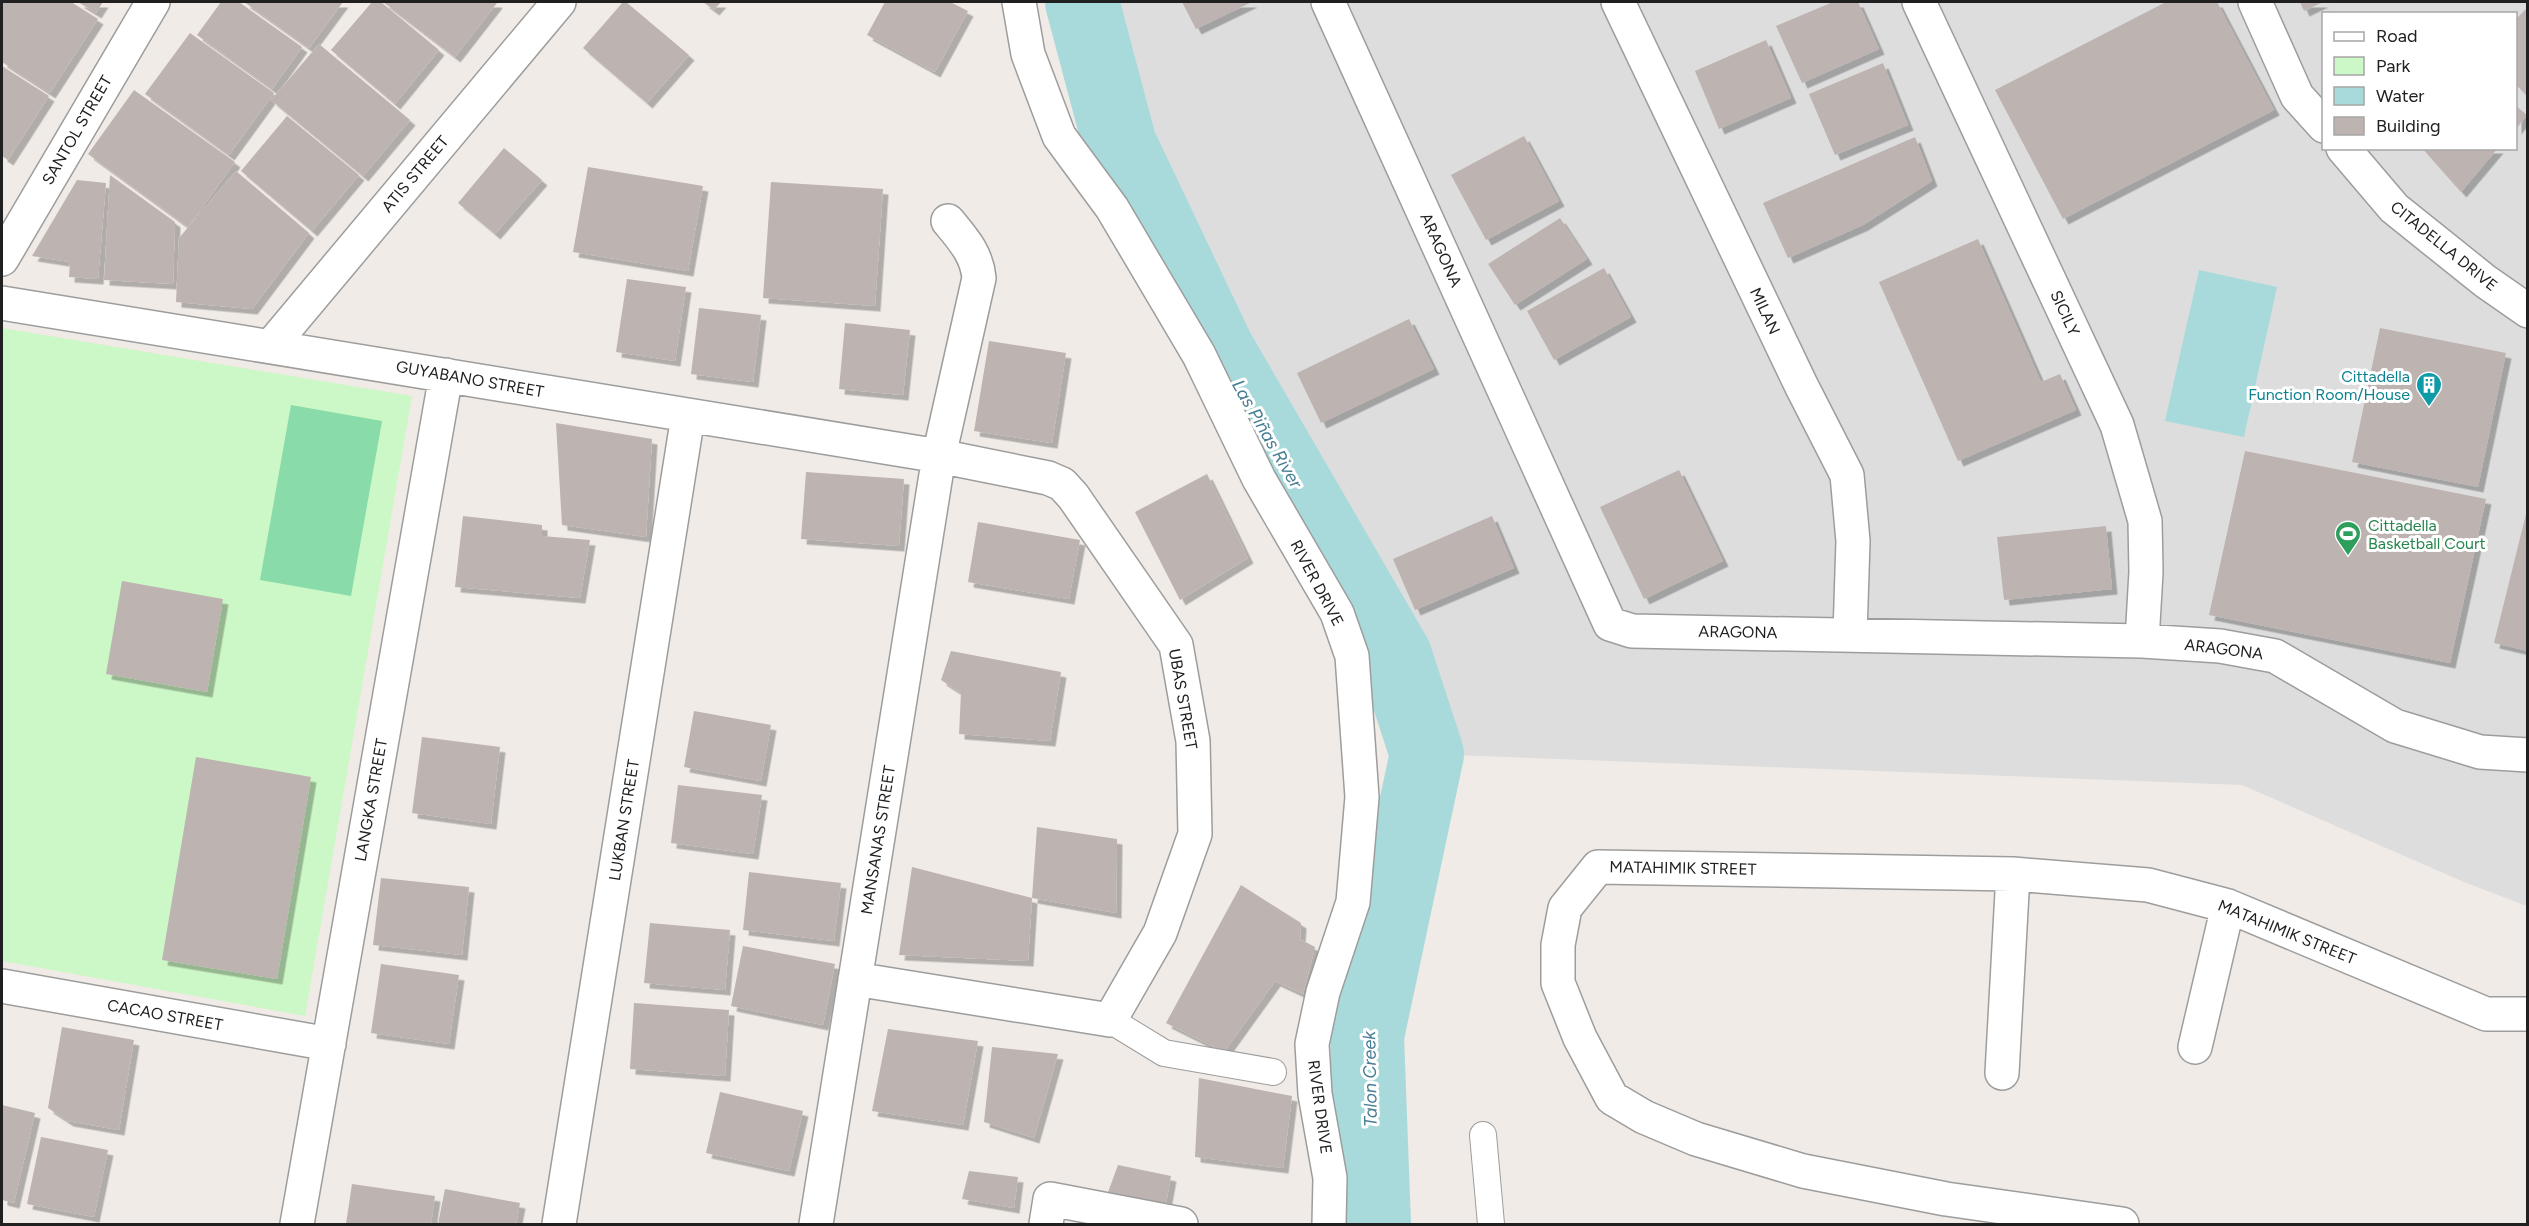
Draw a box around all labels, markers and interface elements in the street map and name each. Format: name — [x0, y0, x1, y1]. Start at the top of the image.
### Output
legend — [2322, 12, 2517, 150]
text: Road — [2376, 25, 2417, 47]
text: Park — [2376, 55, 2411, 77]
street label: SANTOL STREET — [38, 72, 116, 188]
text: Water — [2376, 85, 2424, 107]
text: Building — [2376, 115, 2441, 137]
street label: ATIS STREET — [378, 132, 453, 216]
street label: CITADELLA DRIVE — [2387, 197, 2501, 295]
street label: ARAGONA — [1416, 210, 1466, 290]
street label: MILAN — [1746, 285, 1784, 337]
street label: SICILY — [2046, 287, 2084, 339]
street label: GUYABANO STREET — [395, 357, 545, 401]
place label: Cittadella Function Room/House — [2248, 367, 2410, 404]
building icon: Cittadella Function Room/House — [2414, 370, 2444, 408]
water label: Las Piñas River — [1227, 376, 1307, 493]
place label: Cittadella Basketball Court — [2368, 516, 2486, 553]
sports icon: Cittadella Basketball Court — [2333, 519, 2363, 557]
street label: RIVER DRIVE — [1286, 537, 1348, 629]
street label: ARAGONA — [1698, 622, 1778, 642]
street label: ARAGONA — [2184, 635, 2265, 663]
street label: UBAS STREET — [1165, 647, 1201, 751]
street label: LANGKA STREET — [351, 737, 391, 863]
street label: LUKBAN STREET — [605, 758, 643, 882]
street label: MANSANAS STREET — [857, 764, 899, 916]
street label: MATAHIMIK STREET — [1609, 857, 1757, 879]
street label: MATAHIMIK STREET — [2215, 896, 2359, 968]
street label: CACAO STREET — [106, 995, 224, 1035]
water label: Talon Creek — [1358, 1030, 1382, 1127]
street label: RIVER DRIVE — [1304, 1059, 1336, 1155]

